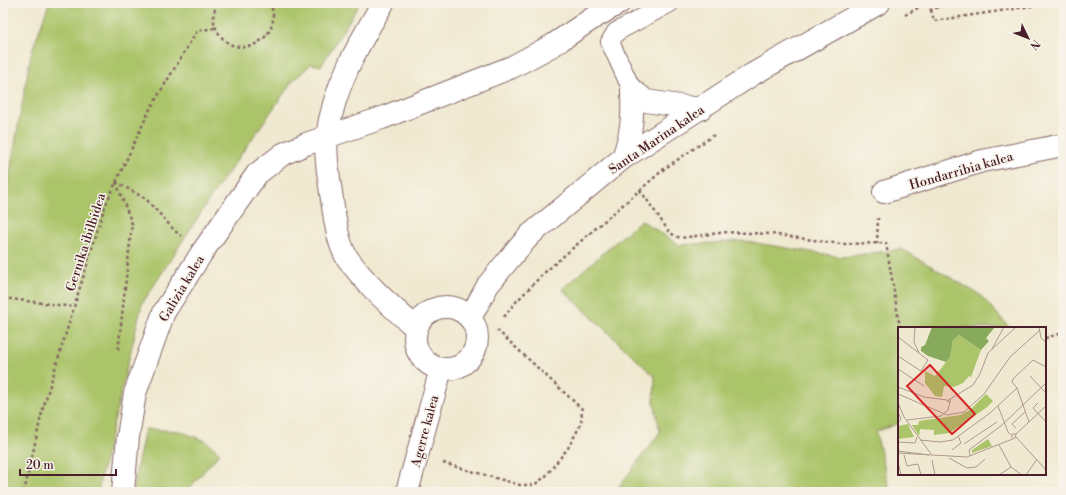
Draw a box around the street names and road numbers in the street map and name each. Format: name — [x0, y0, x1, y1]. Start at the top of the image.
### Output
street label: Santa Marina kalea — [606, 102, 708, 178]
street label: Hondarribia kalea — [908, 148, 1015, 193]
street label: Gernika ibilbidea — [63, 191, 110, 294]
street label: Galizia kalea — [156, 252, 208, 325]
street label: Agerre kalea — [407, 393, 442, 470]

